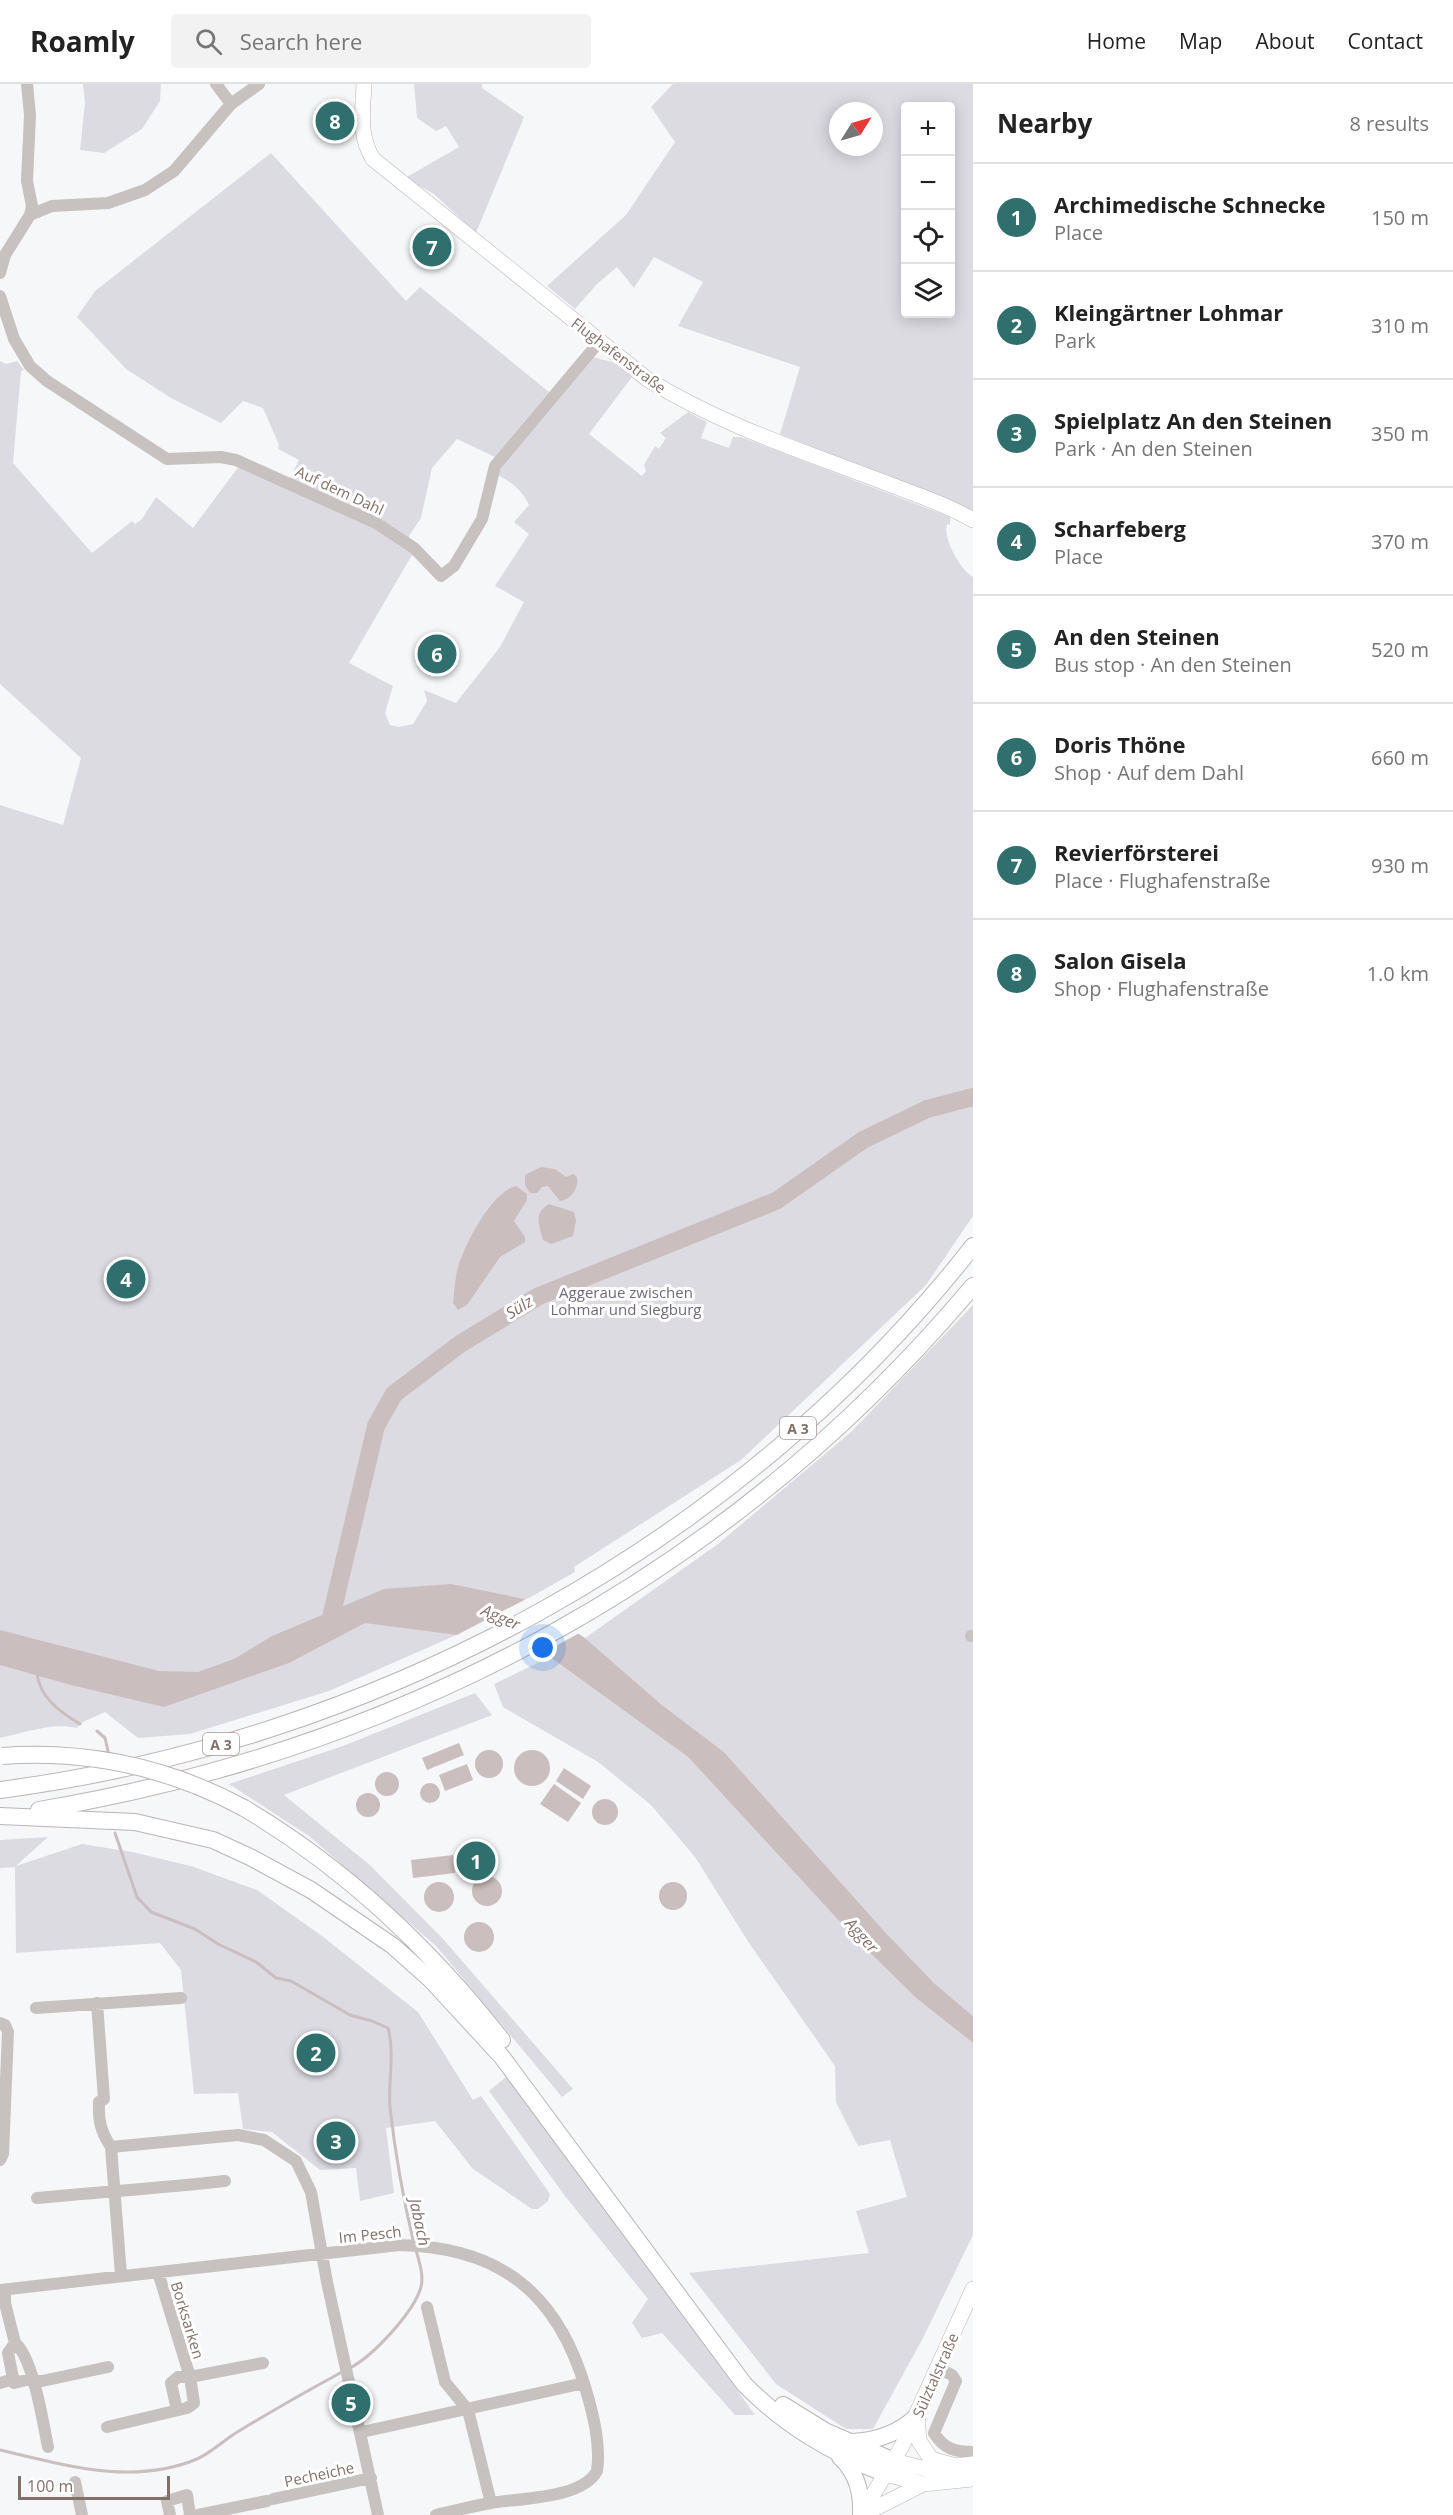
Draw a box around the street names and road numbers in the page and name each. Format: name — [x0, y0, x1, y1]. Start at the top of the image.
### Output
street label: Flughafenstraße — [568, 313, 670, 397]
street label: Auf dem Dahl — [293, 461, 387, 519]
road number: A 3 — [780, 1417, 816, 1439]
road number: A 3 — [203, 1733, 239, 1755]
street label: Im Pesch — [338, 2221, 402, 2247]
street label: Borksarken — [167, 2279, 209, 2361]
street label: Sülztalstraße — [907, 2330, 963, 2420]
street label: Pecheiche — [282, 2457, 356, 2491]

